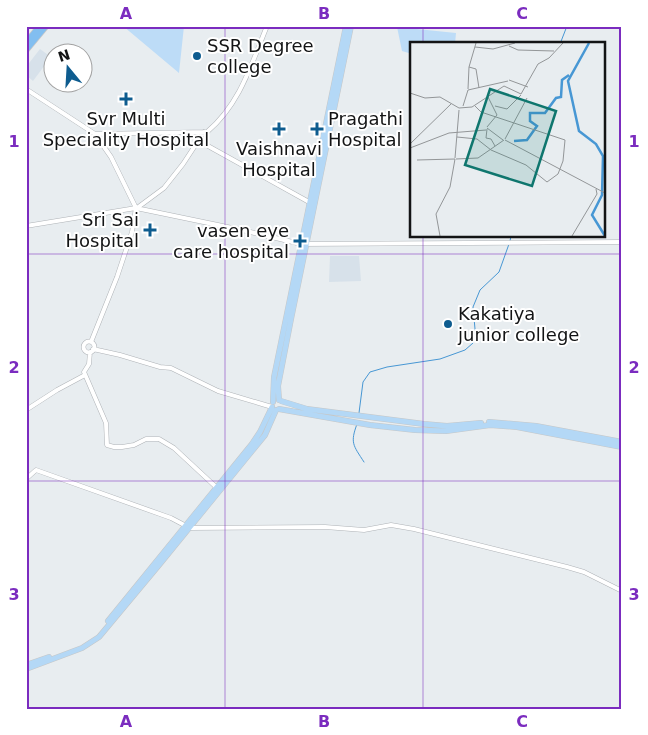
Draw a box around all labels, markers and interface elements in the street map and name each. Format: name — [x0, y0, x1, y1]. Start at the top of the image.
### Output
text: A — [120, 4, 133, 23]
text: B — [318, 4, 330, 23]
text: C — [516, 4, 528, 23]
place label: SSR Degree college — [207, 35, 314, 77]
north arrow — [42, 42, 92, 92]
inset map — [410, 42, 606, 238]
text: N — [56, 46, 72, 65]
marker: SSR Degree college — [191, 50, 203, 62]
marker: Svr Multi Speciality Hospital — [119, 92, 133, 106]
place label: Svr Multi Speciality Hospital — [43, 108, 209, 150]
place label: Pragathi Hospital — [328, 108, 403, 150]
marker: Vaishnavi Hospital — [272, 122, 286, 136]
marker: Pragathi Hospital — [310, 122, 324, 136]
text: 1 — [8, 132, 20, 151]
text: 1 — [628, 132, 640, 151]
place label: Vaishnavi Hospital — [236, 138, 322, 180]
place label: Sri Sai Hospital — [66, 209, 139, 251]
place label: vasen eye care hospital — [173, 220, 289, 262]
marker: Sri Sai Hospital — [143, 223, 157, 237]
marker: vasen eye care hospital — [293, 234, 307, 248]
place label: Kakatiya junior college — [457, 303, 579, 345]
marker: Kakatiya junior college — [442, 318, 454, 330]
text: 2 — [8, 358, 20, 377]
text: 2 — [628, 358, 640, 377]
text: 3 — [8, 585, 20, 604]
text: 3 — [628, 585, 640, 604]
text: A — [120, 712, 133, 731]
text: B — [318, 712, 330, 731]
text: C — [516, 712, 528, 731]

